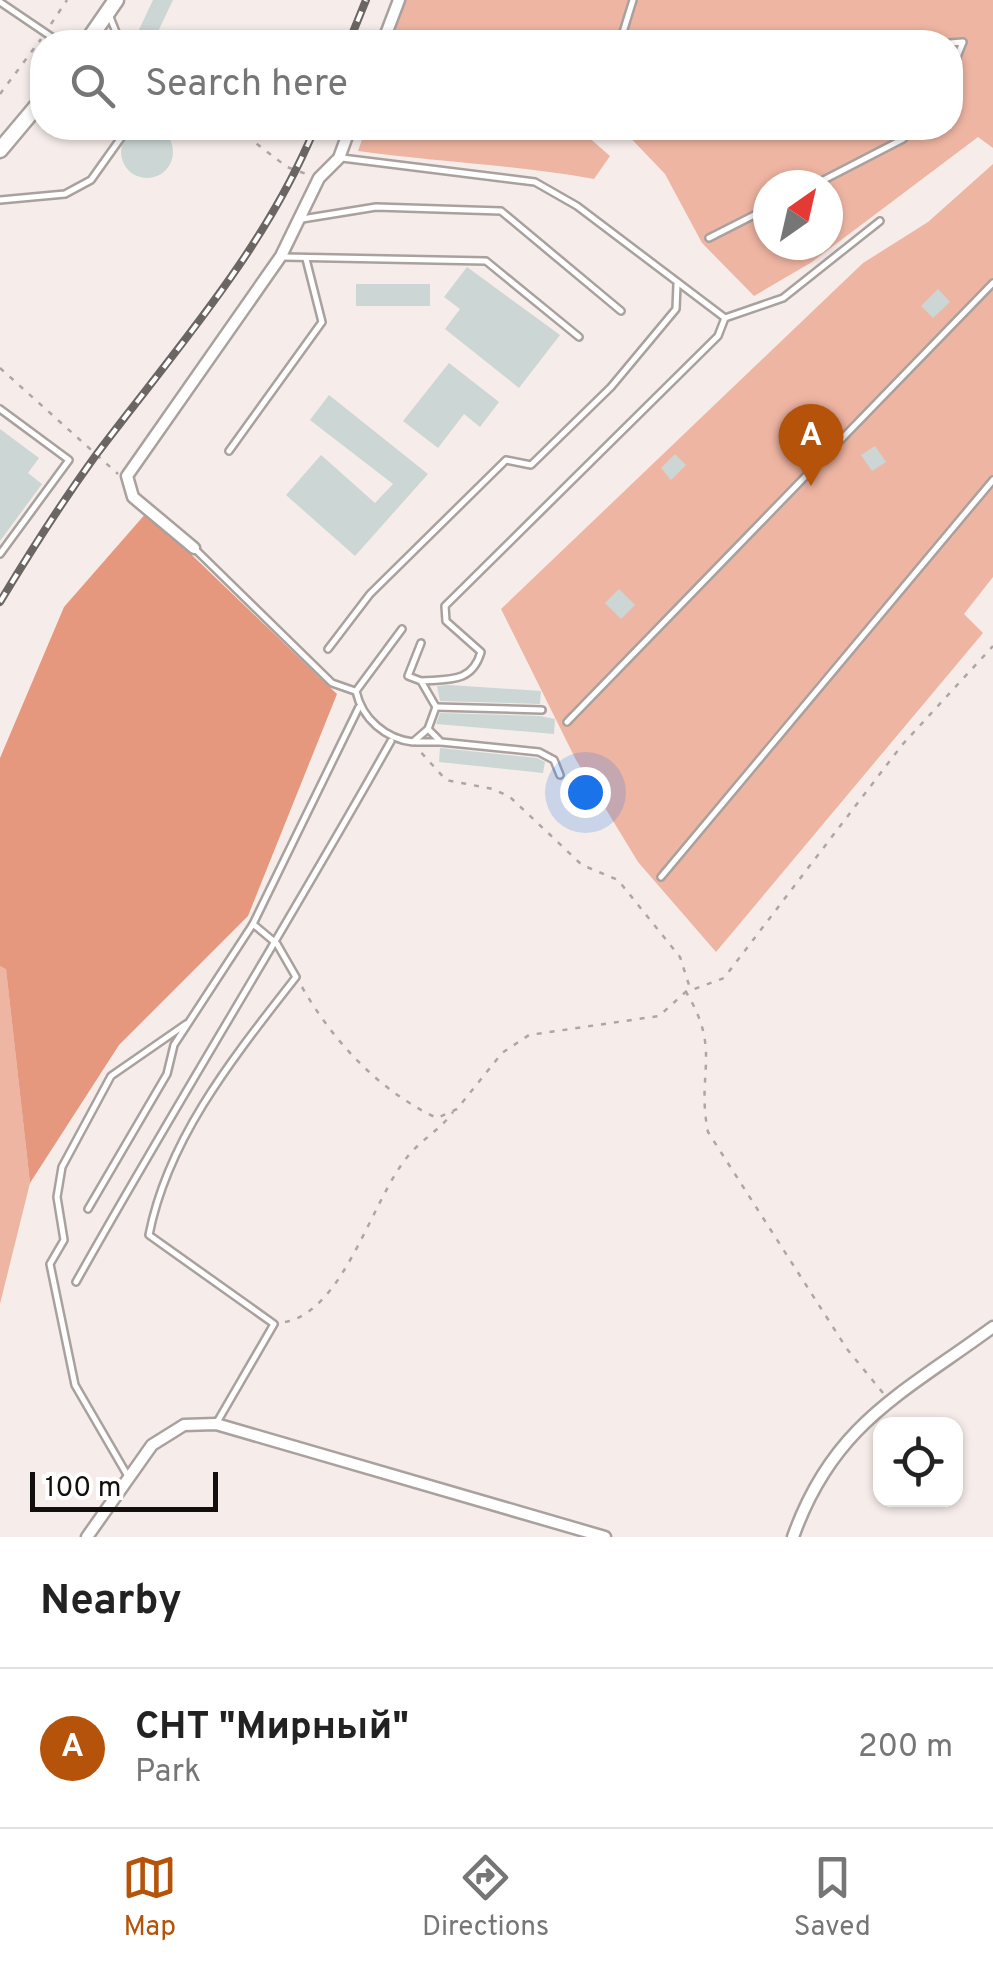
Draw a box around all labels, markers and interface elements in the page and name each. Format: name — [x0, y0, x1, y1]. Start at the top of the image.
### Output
search box — [30, 30, 963, 140]
icon: search — [65, 58, 120, 113]
text: Search here — [145, 61, 348, 110]
north arrow — [753, 170, 843, 260]
pin: A — [778, 404, 844, 486]
your location — [560, 767, 611, 818]
map controls — [873, 1417, 963, 1507]
button: locate — [873, 1417, 963, 1507]
scale bar — [30, 1467, 218, 1512]
text: 100 m — [45, 1471, 121, 1507]
text: Nearby — [40, 1576, 182, 1629]
text: СНТ "Мирный" — [135, 1704, 409, 1753]
text: A — [61, 1728, 84, 1768]
text: 200 m — [858, 1728, 953, 1768]
text: Park — [135, 1753, 201, 1793]
tab: Map — [122, 1850, 177, 1946]
tab: Directions — [422, 1850, 549, 1946]
tab: Saved — [794, 1850, 871, 1946]

